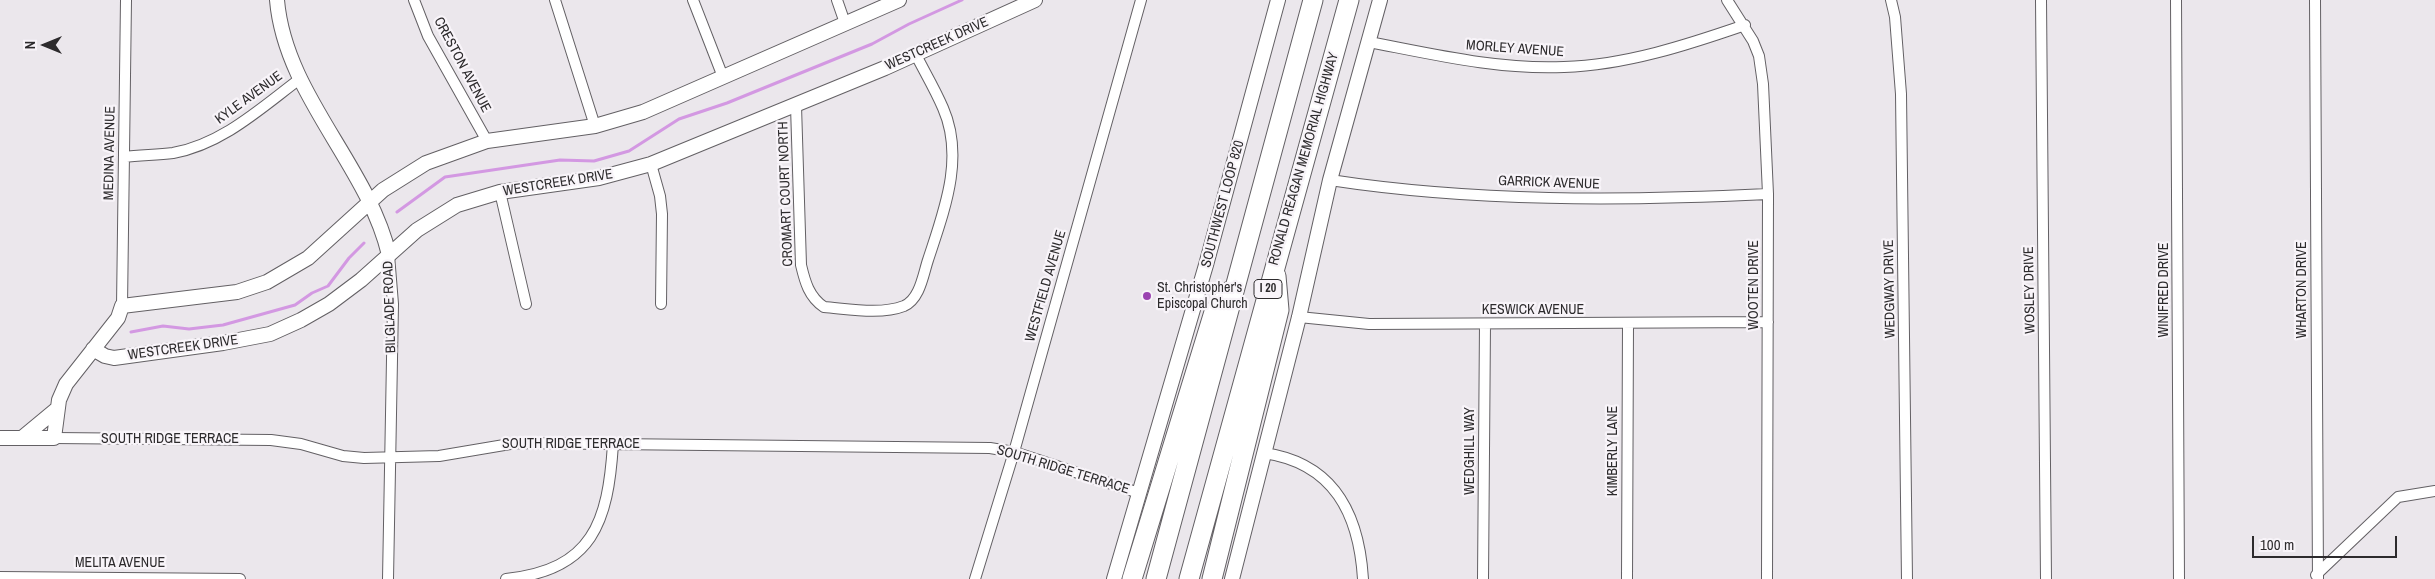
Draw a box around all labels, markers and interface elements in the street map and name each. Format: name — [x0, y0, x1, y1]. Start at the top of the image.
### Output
street label: CRESTON AVENUE — [430, 14, 494, 116]
street label: WESTCREEK DRIVE — [883, 14, 991, 74]
north arrow — [20, 20, 70, 70]
street label: MORLEY AVENUE — [1466, 37, 1564, 61]
text: N — [21, 41, 39, 49]
street label: RONALD REAGAN MEMORIAL HIGHWAY — [1266, 51, 1342, 267]
street label: KYLE AVENUE — [212, 68, 286, 128]
street label: MEDINA AVENUE — [101, 106, 119, 200]
street label: CROMART COURT NORTH — [775, 121, 797, 267]
street label: SOUTHWEST LOOP 820 — [1198, 139, 1248, 269]
street label: WESTCREEK DRIVE — [502, 166, 614, 200]
street label: GARRICK AVENUE — [1498, 173, 1600, 193]
street label: WESTFIELD AVENUE — [1022, 228, 1070, 344]
street label: WEDGWAY DRIVE — [1881, 239, 1899, 339]
street label: WOOTEN DRIVE — [1746, 240, 1762, 330]
street label: WHARTON DRIVE — [2294, 241, 2310, 339]
street label: WINIFRED DRIVE — [2156, 242, 2172, 338]
street label: WOSLEY DRIVE — [2021, 246, 2039, 334]
street label: BILGLADE ROAD — [380, 260, 400, 354]
place label: St. Christopher's Episcopal Church — [1157, 280, 1248, 312]
road number: I 20 — [1254, 280, 1282, 298]
marker: St. Christopher's Episcopal Church — [1141, 290, 1153, 302]
street label: KESWICK AVENUE — [1482, 302, 1584, 318]
street label: WESTCREEK DRIVE — [127, 332, 239, 364]
street label: KIMBERLY LANE — [1605, 406, 1621, 496]
street label: WEDGHILL WAY — [1462, 407, 1478, 495]
street label: SOUTH RIDGE TERRACE — [101, 431, 239, 447]
street label: SOUTH RIDGE TERRACE — [502, 436, 640, 452]
street label: SOUTH RIDGE TERRACE — [995, 442, 1131, 498]
scale bar — [2255, 526, 2400, 558]
text: 100 m — [2260, 534, 2294, 555]
street label: MELITA AVENUE — [75, 555, 165, 571]

